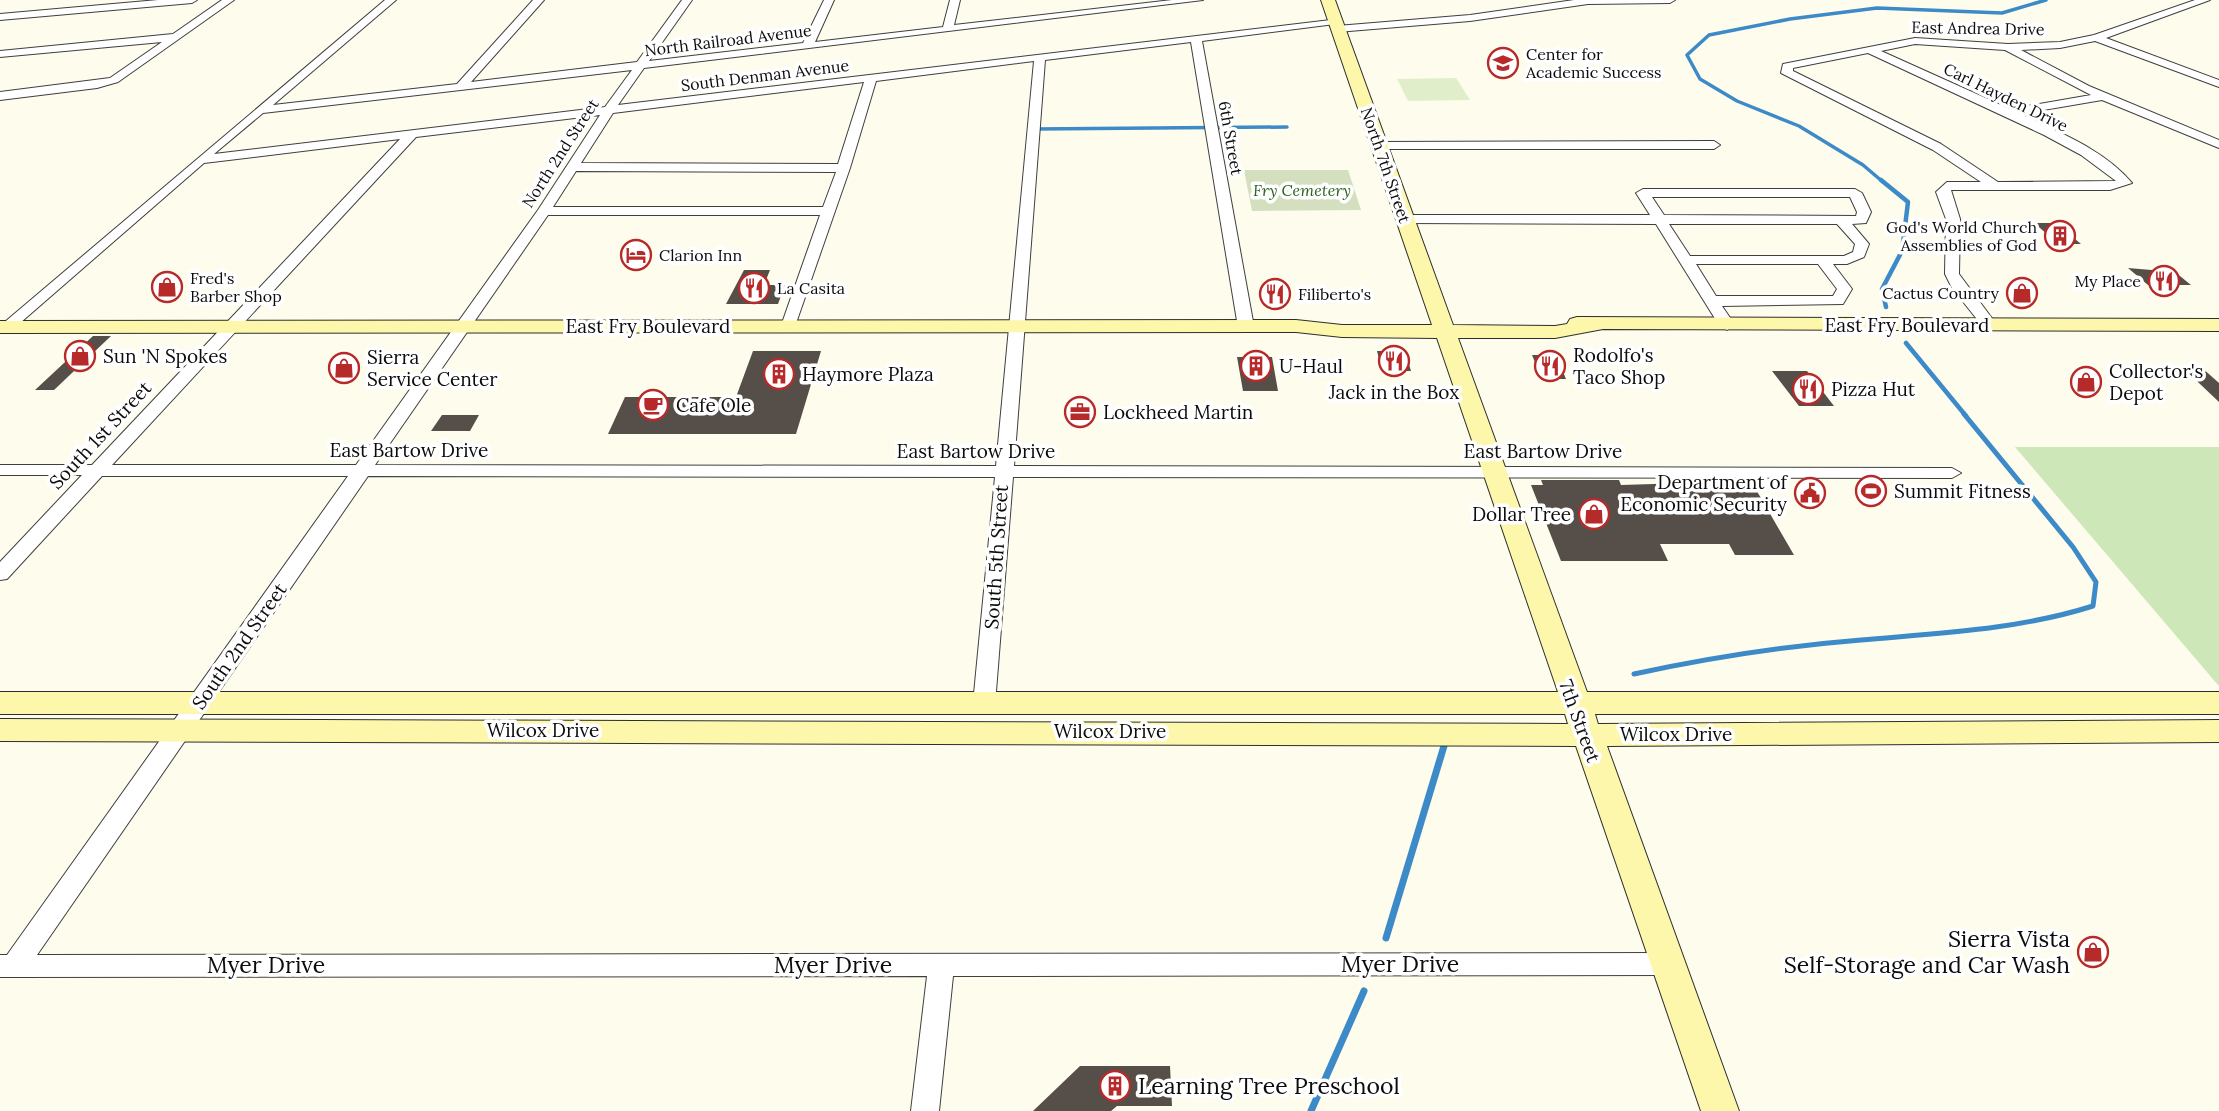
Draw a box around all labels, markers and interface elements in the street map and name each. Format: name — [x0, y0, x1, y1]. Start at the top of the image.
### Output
street label: East Andrea Drive — [1911, 17, 2045, 39]
street label: North Railroad Avenue — [643, 20, 813, 60]
place label: Center for Academic Success — [1525, 44, 1661, 82]
school or university icon: Center for Academic Success — [1486, 46, 1520, 80]
street label: South Denman Avenue — [680, 55, 850, 95]
street label: Carl Hayden Drive — [1941, 58, 2072, 136]
street label: North 2nd Street — [517, 94, 603, 211]
street label: 6th Street — [1215, 100, 1247, 177]
street label: North 7th Street — [1357, 104, 1415, 226]
park label: Fry Cemetery — [1253, 180, 1351, 200]
place label: God's World Church Assemblies of God — [1886, 217, 2037, 255]
building icon: God's World Church Assemblies of God — [2043, 219, 2077, 253]
hotel icon: Clarion Inn — [619, 238, 653, 272]
place label: Clarion Inn — [659, 245, 742, 265]
restaurant icon: My Place — [2147, 264, 2181, 298]
place label: Fred's Barber Shop — [190, 268, 282, 306]
shop icon: Fred's Barber Shop — [150, 270, 184, 304]
restaurant icon: La Casita — [737, 271, 771, 305]
place label: My Place — [2075, 271, 2141, 291]
shop icon: Cactus Country — [2005, 276, 2039, 310]
restaurant icon: Filiberto's — [1258, 277, 1292, 311]
place label: La Casita — [777, 278, 845, 298]
place label: Cactus Country — [1882, 283, 2000, 303]
place label: Filiberto's — [1298, 284, 1371, 304]
street label: East Fry Boulevard — [1825, 313, 1989, 337]
street label: East Fry Boulevard — [566, 314, 730, 338]
shop icon: Sun 'N Spokes — [63, 339, 97, 373]
place label: Rodolfo's Taco Shop — [1573, 343, 1665, 389]
place label: Sun 'N Spokes — [103, 344, 227, 368]
restaurant icon: Jack in the Box — [1377, 344, 1411, 378]
place label: Sierra Service Center — [367, 345, 498, 391]
building icon: U-Haul — [1239, 349, 1273, 383]
restaurant icon: Rodolfo's Taco Shop — [1533, 349, 1567, 383]
shop icon: Sierra Service Center — [327, 351, 361, 385]
place label: U-Haul — [1279, 354, 1343, 378]
building icon: Haymore Plaza — [762, 357, 796, 391]
place label: Collector's Depot — [2109, 359, 2204, 405]
place label: Haymore Plaza — [802, 362, 934, 386]
shop icon: Collector's Depot — [2069, 365, 2103, 399]
restaurant icon: Pizza Hut — [1791, 372, 1825, 406]
street label: South 1st Street — [44, 376, 157, 494]
place label: Pizza Hut — [1831, 377, 1916, 401]
place label: Jack in the Box — [1328, 380, 1459, 404]
cafe icon: Cafe Ole — [636, 388, 670, 422]
place label: Cafe Ole — [676, 393, 751, 417]
office icon: Lockheed Martin — [1063, 395, 1097, 429]
place label: Lockheed Martin — [1103, 400, 1253, 424]
street label: East Bartow Drive — [330, 438, 488, 462]
street label: East Bartow Drive — [897, 439, 1055, 463]
street label: East Bartow Drive — [1464, 439, 1622, 463]
place label: Department of Economic Security — [1620, 470, 1789, 516]
sports icon: Summit Fitness — [1854, 474, 1888, 508]
public building icon: Department of Economic Security — [1793, 476, 1827, 510]
place label: Summit Fitness — [1894, 479, 2031, 503]
street label: South 5th Street — [979, 483, 1013, 630]
shop icon: Dollar Tree — [1577, 497, 1611, 531]
place label: Dollar Tree — [1472, 502, 1571, 526]
street label: South 2nd Street — [186, 578, 292, 714]
street label: 7th Street — [1554, 676, 1606, 766]
street label: Wilcox Drive — [487, 718, 599, 742]
street label: Wilcox Drive — [1054, 719, 1166, 743]
street label: Wilcox Drive — [1620, 722, 1732, 746]
place label: Sierra Vista Self-Storage and Car Wash — [1784, 924, 2070, 979]
shop icon: Sierra Vista Self-Storage and Car Wash — [2076, 935, 2110, 969]
street label: Myer Drive — [1341, 949, 1459, 978]
street label: Myer Drive — [207, 950, 325, 979]
street label: Myer Drive — [774, 950, 892, 979]
building icon: Learning Tree Preschool — [1098, 1069, 1132, 1103]
place label: Learning Tree Preschool — [1138, 1071, 1400, 1100]

